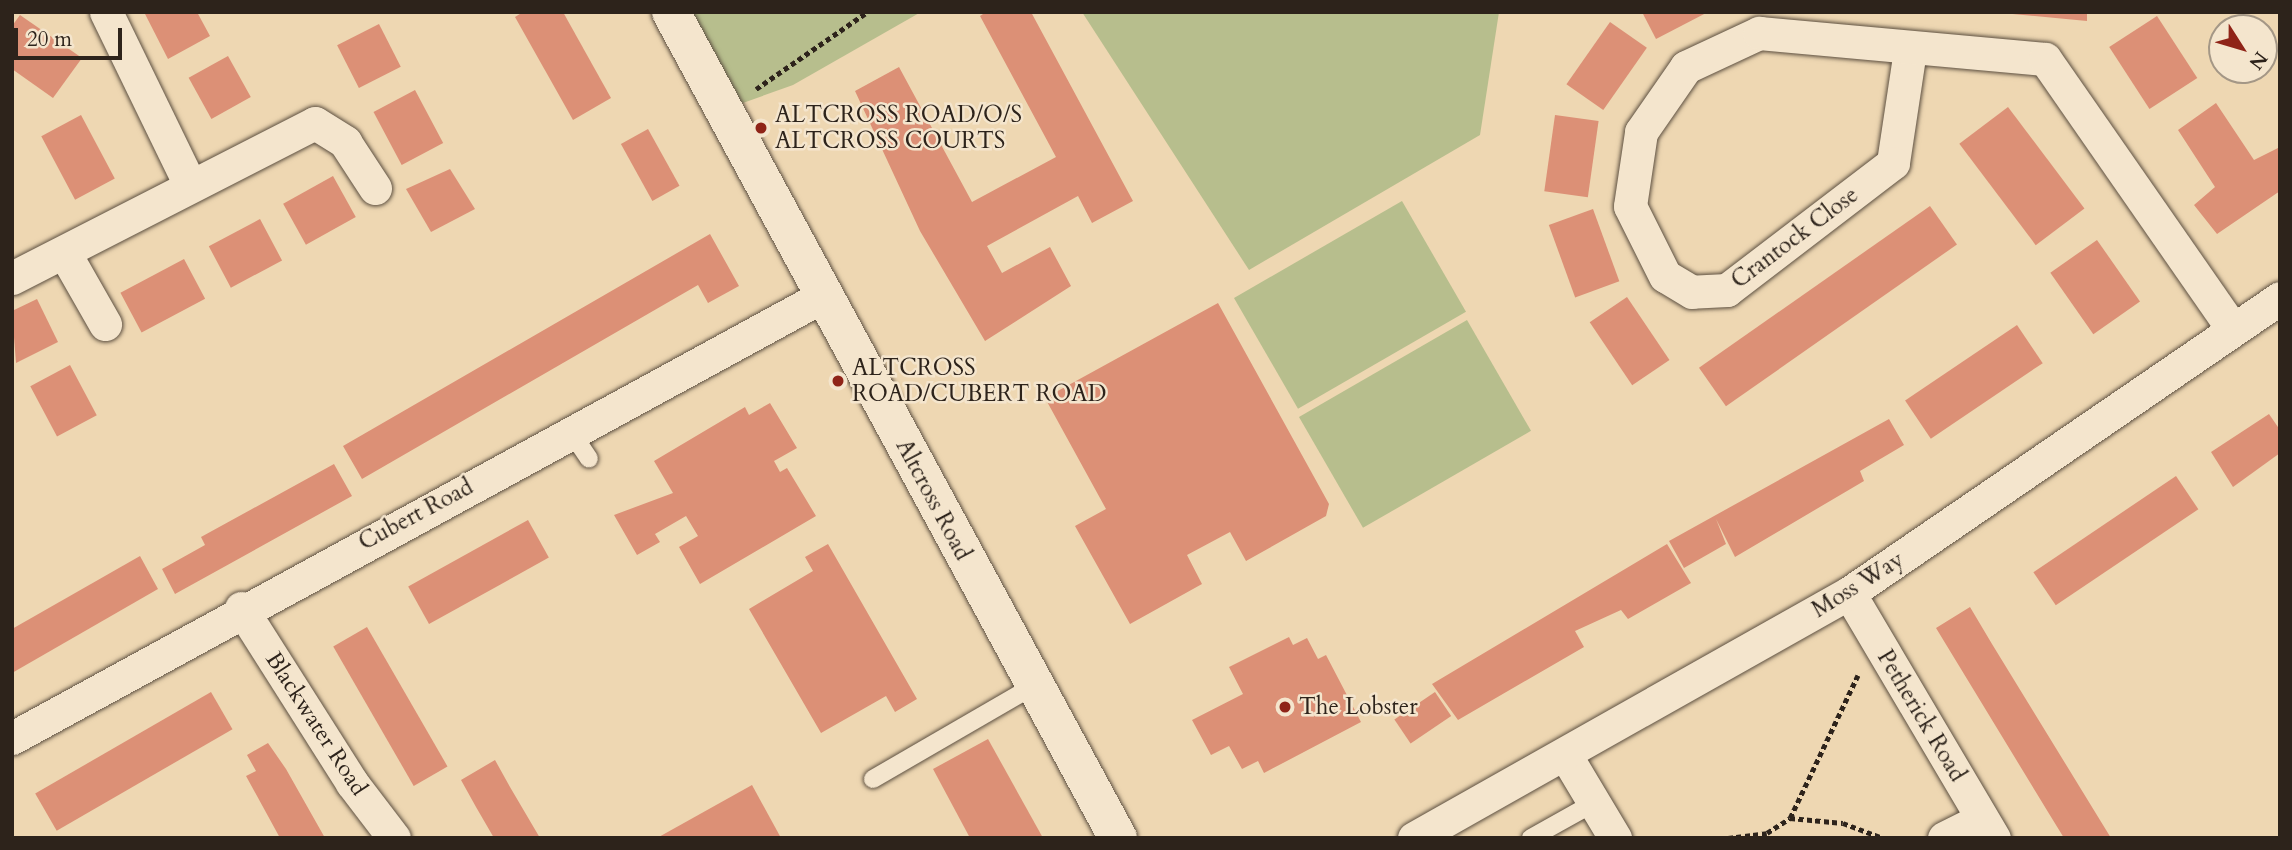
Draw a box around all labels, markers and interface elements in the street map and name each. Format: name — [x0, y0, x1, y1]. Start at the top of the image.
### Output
scale bar — [18, 14, 126, 58]
north arrow — [2208, 14, 2278, 84]
text: 20 m — [27, 25, 72, 54]
text: N — [2243, 46, 2274, 75]
place label: ALTCROSS ROAD/O/S ALTCROSS COURTS — [775, 101, 1022, 155]
marker: ALTCROSS ROAD/O/S ALTCROSS COURTS — [753, 120, 769, 136]
street label: Crantock Close — [1726, 181, 1864, 295]
place label: ALTCROSS ROAD/CUBERT ROAD — [852, 354, 1106, 408]
marker: ALTCROSS ROAD/CUBERT ROAD — [830, 373, 846, 389]
street label: Altcross Road — [890, 435, 976, 565]
street label: Cubert Road — [354, 473, 478, 557]
street label: Moss Way — [1807, 546, 1909, 624]
street label: Petherick Road — [1871, 645, 1971, 787]
street label: Blackwater Road — [259, 647, 373, 801]
place label: The Lobster — [1299, 693, 1418, 721]
marker: The Lobster — [1277, 699, 1293, 715]

